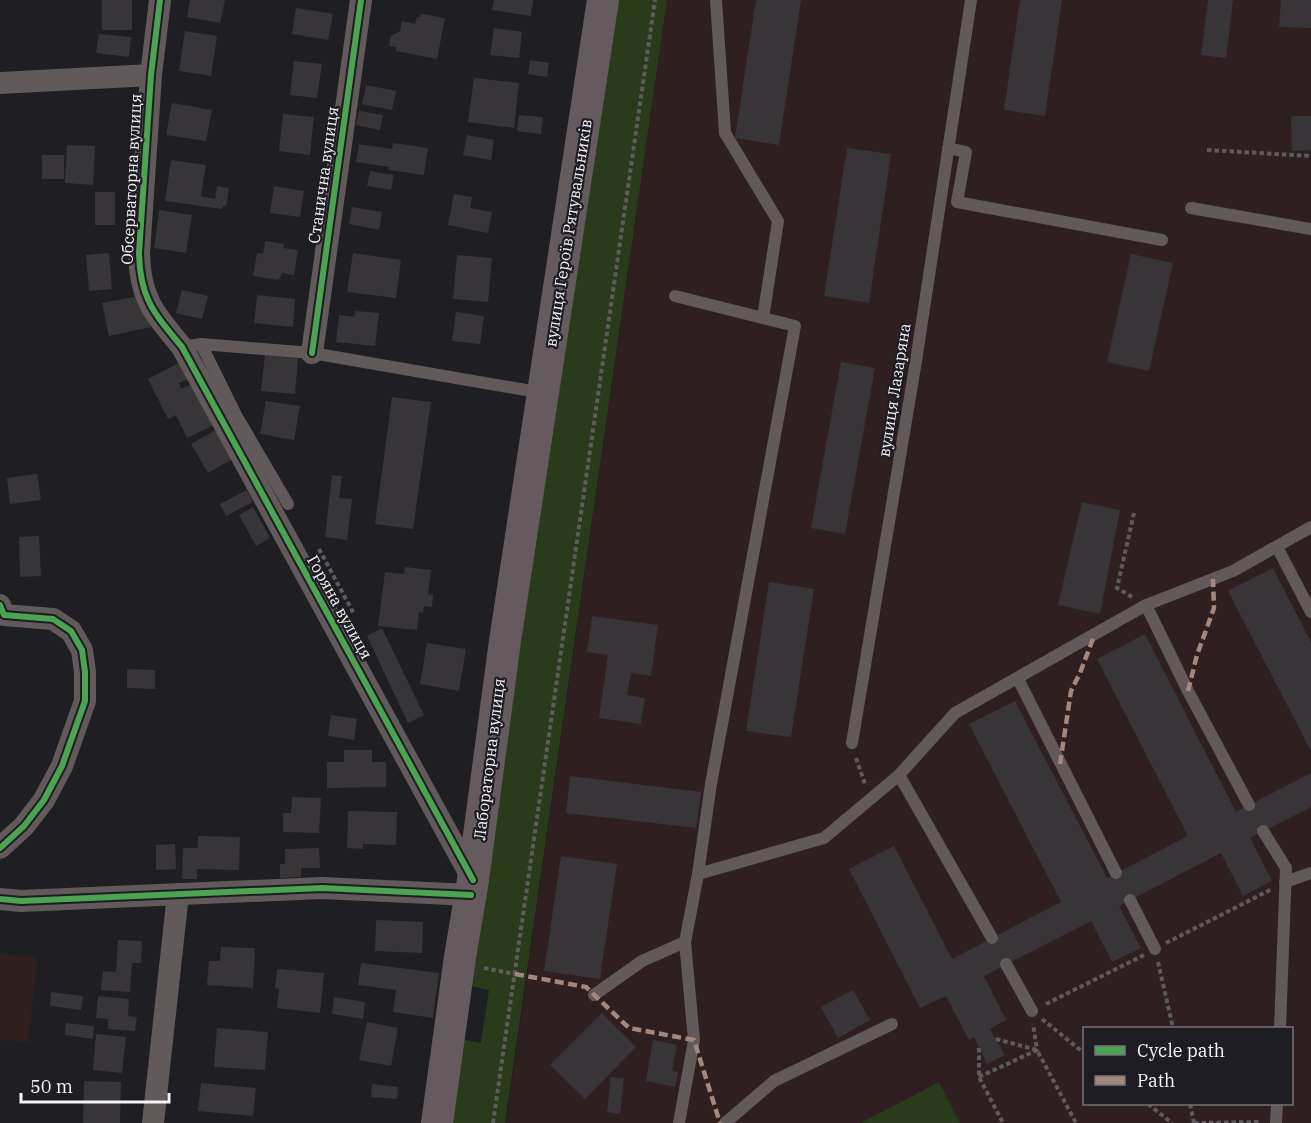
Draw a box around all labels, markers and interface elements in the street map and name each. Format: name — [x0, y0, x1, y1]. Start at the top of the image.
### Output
street label: Обсерваторна вулиця — [117, 93, 145, 265]
street label: Станична вулиця — [303, 105, 343, 245]
street label: вулиця Героїв Рятувальників — [540, 118, 596, 348]
street label: вулиця Лазаряна — [874, 321, 915, 458]
street label: Горяна вулиця — [303, 551, 377, 663]
street label: Лабораторна вулиця — [469, 677, 509, 841]
legend — [1083, 1027, 1293, 1105]
text: Cycle path — [1137, 1039, 1225, 1062]
scale bar — [21, 1066, 170, 1104]
text: Path — [1137, 1069, 1175, 1092]
text: 50 m — [30, 1075, 73, 1098]

